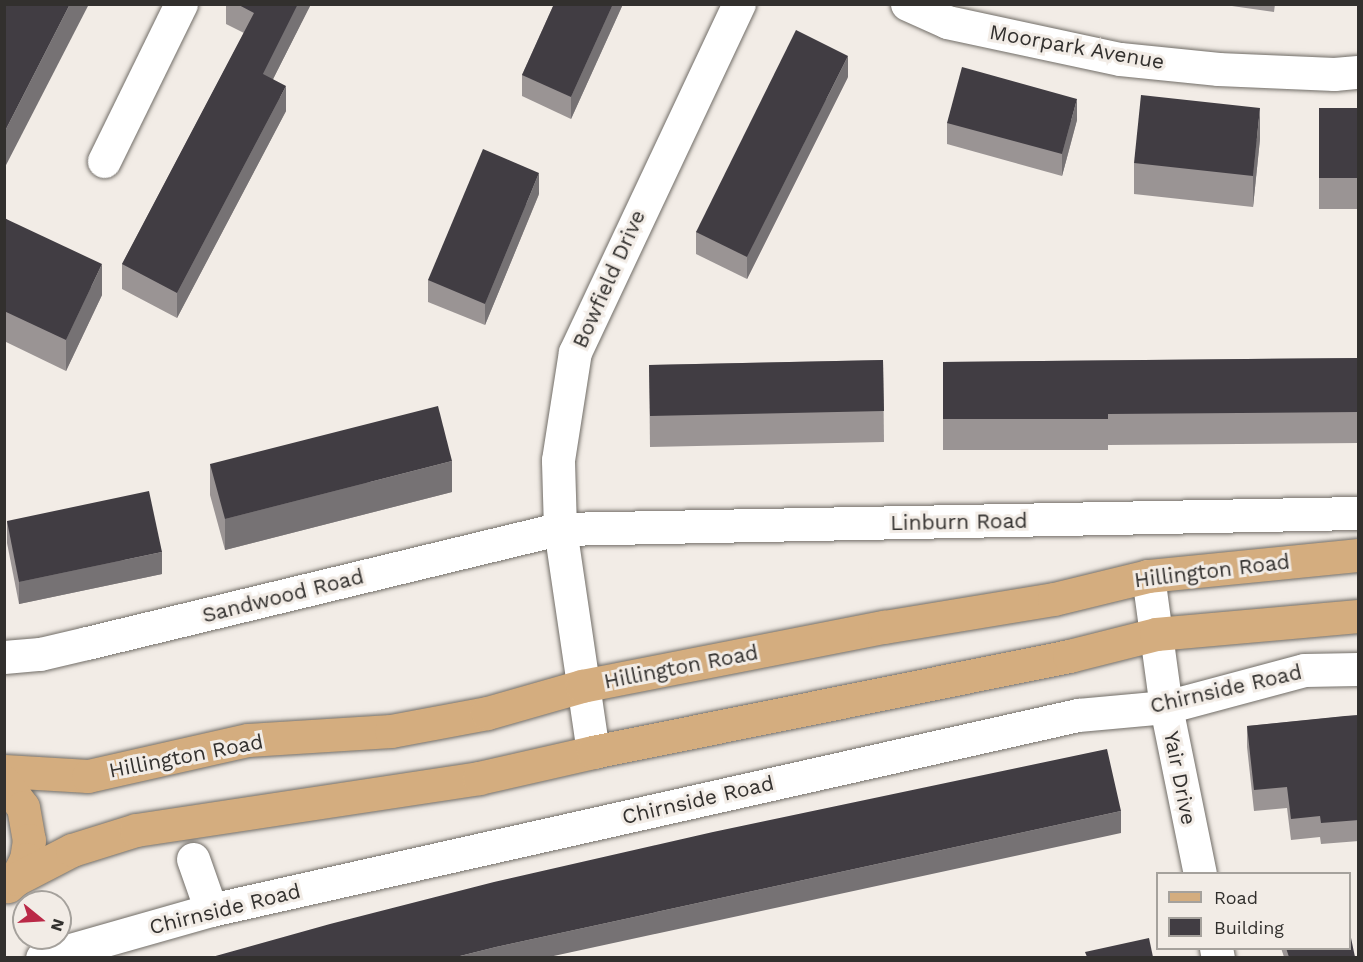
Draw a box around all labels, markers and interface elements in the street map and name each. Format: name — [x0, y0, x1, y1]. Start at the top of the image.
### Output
street label: Moorpark Avenue — [987, 19, 1167, 75]
street label: Bowfield Drive — [567, 206, 651, 352]
street label: Linburn Road — [890, 508, 1028, 536]
street label: Hillington Road — [1133, 549, 1291, 593]
street label: Sandwood Road — [200, 564, 366, 628]
street label: Hillington Road — [602, 640, 760, 694]
street label: Chirnside Road — [1148, 659, 1304, 719]
street label: Hillington Road — [107, 729, 265, 783]
street label: Yair Drive — [1159, 729, 1201, 827]
street label: Chirnside Road — [620, 770, 776, 830]
legend — [1156, 872, 1351, 950]
street label: Chirnside Road — [147, 878, 303, 940]
text: Road — [1214, 887, 1258, 908]
north arrow — [12, 890, 72, 950]
text: N — [47, 917, 69, 934]
text: Building — [1214, 917, 1284, 938]

